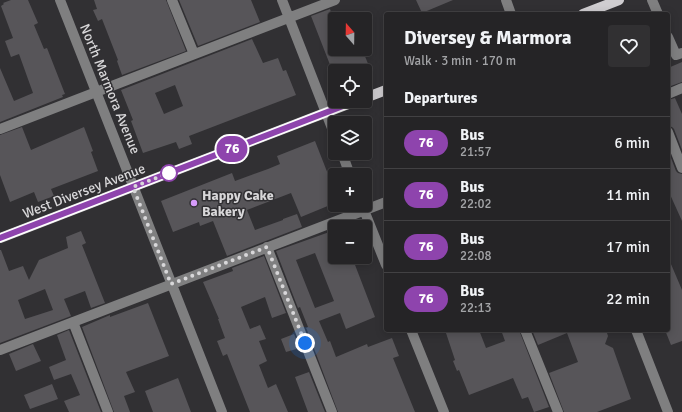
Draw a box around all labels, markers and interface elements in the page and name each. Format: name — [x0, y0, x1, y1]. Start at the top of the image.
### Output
north arrow — [328, 12, 372, 56]
map controls — [328, 12, 372, 264]
street label: North Marmora Avenue — [76, 21, 144, 157]
button: heart — [608, 25, 650, 67]
text: Diversey & Marmora — [404, 26, 572, 50]
text: Walk · 3 min · 170 m — [404, 53, 516, 69]
button: locate — [328, 64, 372, 108]
text: Departures — [404, 89, 477, 107]
button: layers — [328, 116, 372, 160]
text: Bus — [460, 126, 484, 144]
text: 76 — [418, 134, 434, 151]
text: 6 min — [614, 134, 650, 152]
line badge: 76 — [214, 136, 250, 162]
text: 76 — [224, 140, 240, 157]
text: 21:57 — [460, 144, 492, 160]
street label: West Diversey Avenue — [20, 160, 148, 222]
unlabelled marker — [160, 164, 178, 182]
button: + — [328, 168, 372, 212]
text: Bus — [460, 178, 484, 196]
text: 76 — [418, 186, 434, 203]
text: 11 min — [606, 186, 650, 204]
place label: Happy Cake Bakery — [202, 187, 274, 220]
text: 22:02 — [460, 196, 492, 212]
marker: Happy Cake Bakery — [189, 198, 199, 208]
button: − — [328, 220, 372, 264]
text: Bus — [460, 230, 484, 248]
text: 76 — [418, 238, 434, 255]
text: 17 min — [606, 238, 650, 256]
text: 22:08 — [460, 248, 492, 264]
text: Bus — [460, 282, 484, 300]
text: 76 — [418, 290, 434, 307]
text: 22 min — [606, 290, 650, 308]
text: 22:13 — [460, 300, 492, 316]
your location — [295, 333, 315, 353]

